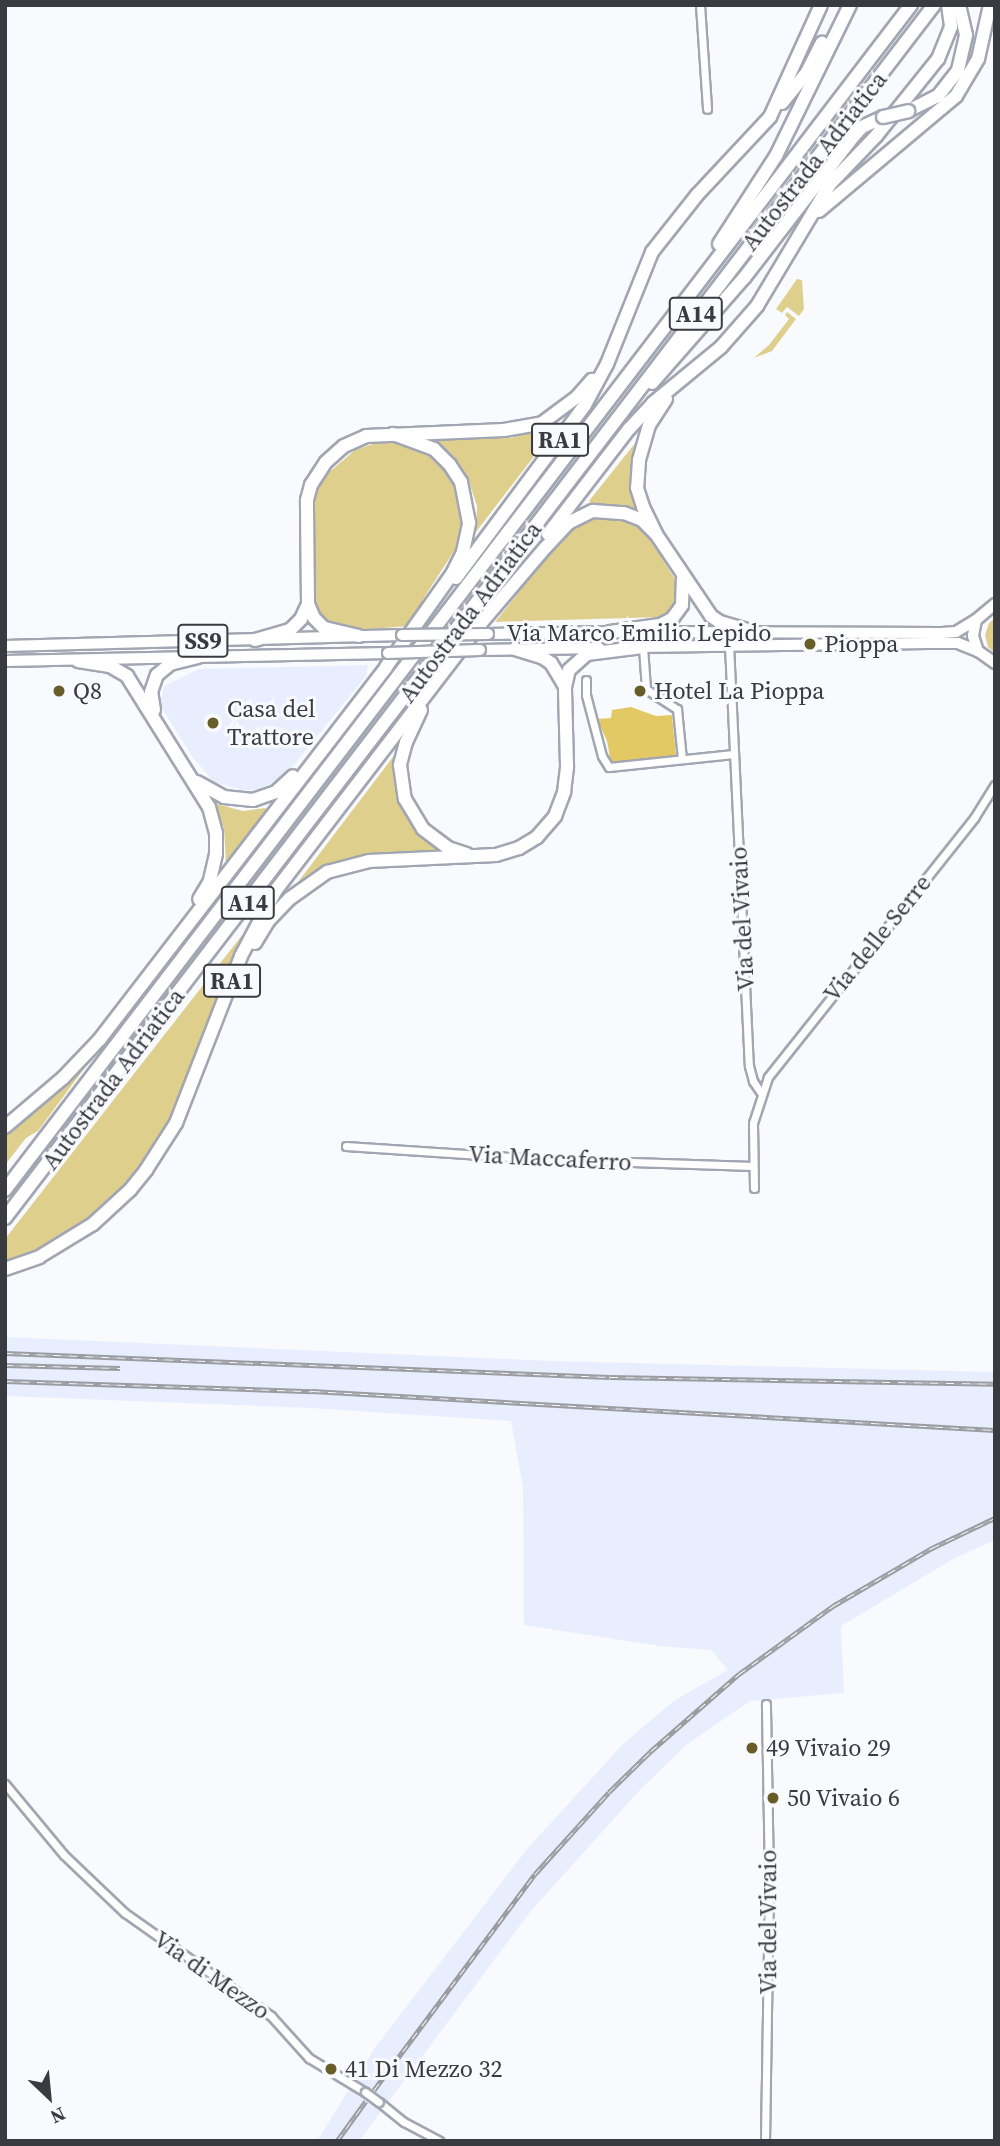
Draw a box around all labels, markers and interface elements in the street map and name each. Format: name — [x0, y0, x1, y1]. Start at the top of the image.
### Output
street label: Autostrada Adriatica — [735, 66, 893, 256]
road number: A14 — [668, 294, 724, 334]
road number: RA1 — [530, 420, 590, 460]
street label: Autostrada Adriatica — [392, 516, 548, 708]
street label: Via Marco Emilio Lepido — [507, 619, 771, 647]
road number: SS9 — [177, 622, 229, 660]
place label: Pioppa — [824, 630, 898, 658]
marker: Pioppa — [802, 636, 818, 652]
place label: Q8 — [73, 677, 102, 705]
place label: Hotel La Pioppa — [654, 677, 824, 705]
marker: Q8 — [51, 683, 67, 699]
marker: Hotel La Pioppa — [632, 683, 648, 699]
place label: Casa del Trattore — [227, 695, 315, 751]
marker: Casa del Trattore — [205, 715, 221, 731]
street label: Via del Vivaio — [724, 846, 760, 992]
street label: Via delle Serre — [817, 869, 937, 1007]
road number: A14 — [220, 884, 276, 922]
road number: RA1 — [202, 962, 262, 1000]
street label: Autostrada Adriatica — [35, 983, 191, 1175]
street label: Via Maccaferro — [468, 1139, 632, 1177]
place label: 49 Vivaio 29 — [766, 1734, 892, 1762]
marker: 49 Vivaio 29 — [744, 1740, 760, 1756]
place label: 50 Vivaio 6 — [787, 1784, 901, 1812]
marker: 50 Vivaio 6 — [765, 1790, 781, 1806]
street label: Via del Vivaio — [754, 1849, 782, 1995]
street label: Via di Mezzo — [148, 1924, 276, 2026]
place label: 41 Di Mezzo 32 — [345, 2055, 502, 2083]
marker: 41 Di Mezzo 32 — [323, 2061, 339, 2077]
north arrow — [14, 2062, 84, 2132]
text: N — [46, 2101, 70, 2131]

